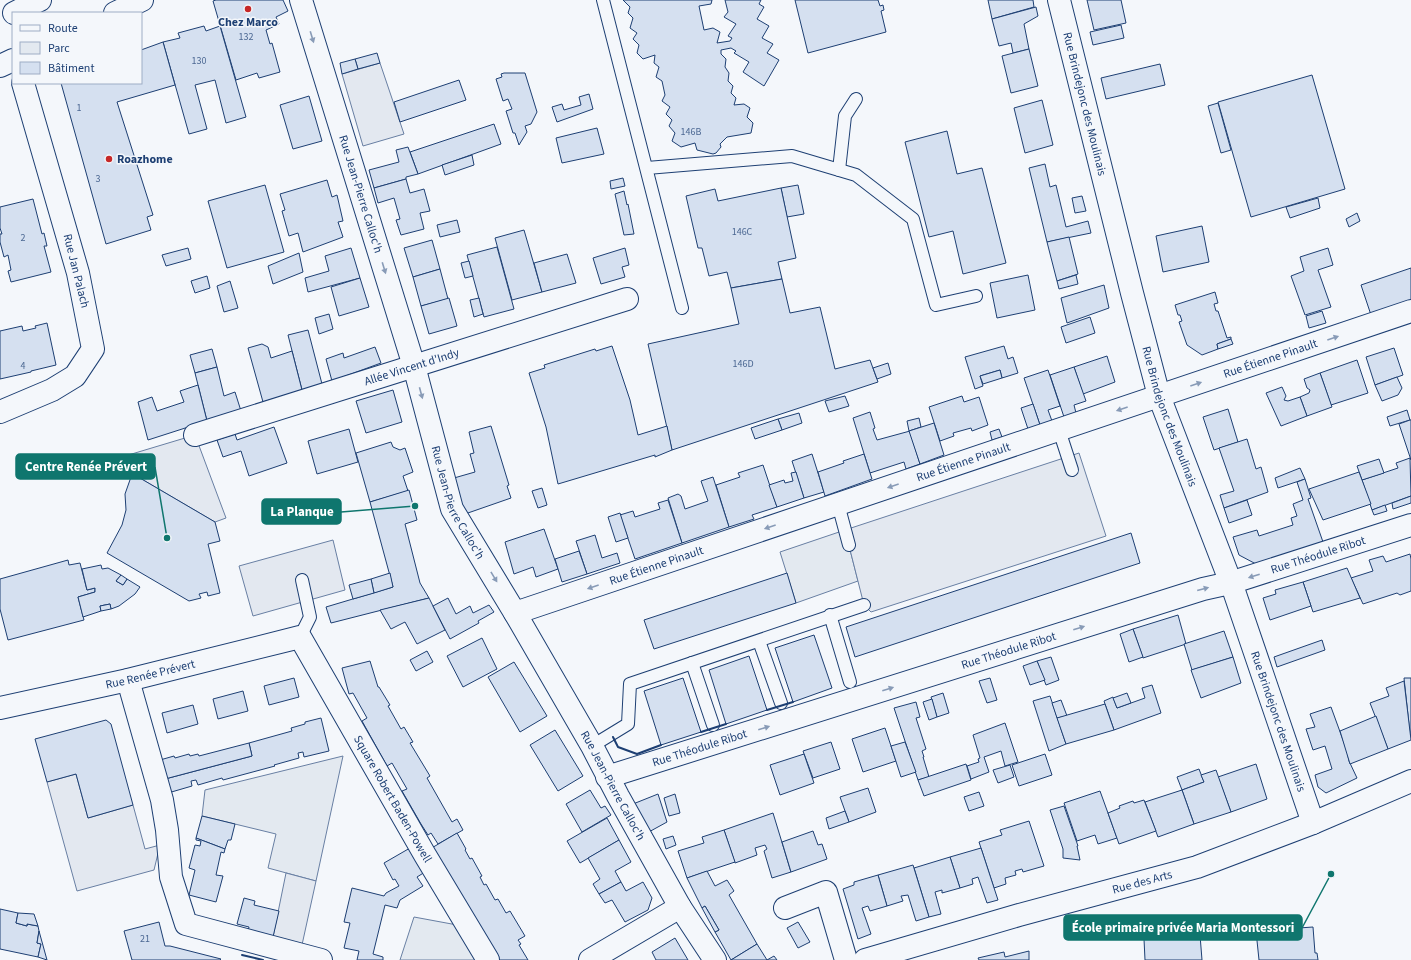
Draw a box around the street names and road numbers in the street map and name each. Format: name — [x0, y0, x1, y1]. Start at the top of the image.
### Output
street label: Rue Brindejonc des Moulinais — [1059, 30, 1111, 177]
street label: Rue Jean-Pierre Calloc'h — [335, 133, 387, 255]
street label: Rue Jan Palach — [59, 232, 93, 310]
street label: Rue Étienne Pinault — [1221, 335, 1320, 382]
street label: Allée Vincent d'Indy — [362, 344, 461, 390]
street label: Rue Brindejonc des Moulinais — [1138, 344, 1202, 489]
street label: Rue Étienne Pinault — [914, 438, 1013, 486]
street label: Rue Jean-Pierre Calloc'h — [427, 444, 489, 562]
street label: Rue Théodule Ribot — [1268, 532, 1368, 578]
street label: Rue Étienne Pinault — [607, 542, 705, 589]
street label: Rue Théodule Ribot — [959, 627, 1058, 673]
street label: Rue Brindejonc des Moulinais — [1247, 649, 1310, 794]
street label: Rue Renée Prévert — [104, 655, 197, 693]
street label: Rue Théodule Ribot — [650, 725, 749, 771]
street label: Rue Jean-Pierre Calloc'h — [576, 727, 650, 843]
street label: Square Robert Baden-Powell — [350, 732, 436, 866]
street label: Rue des Arts — [1110, 866, 1174, 898]

